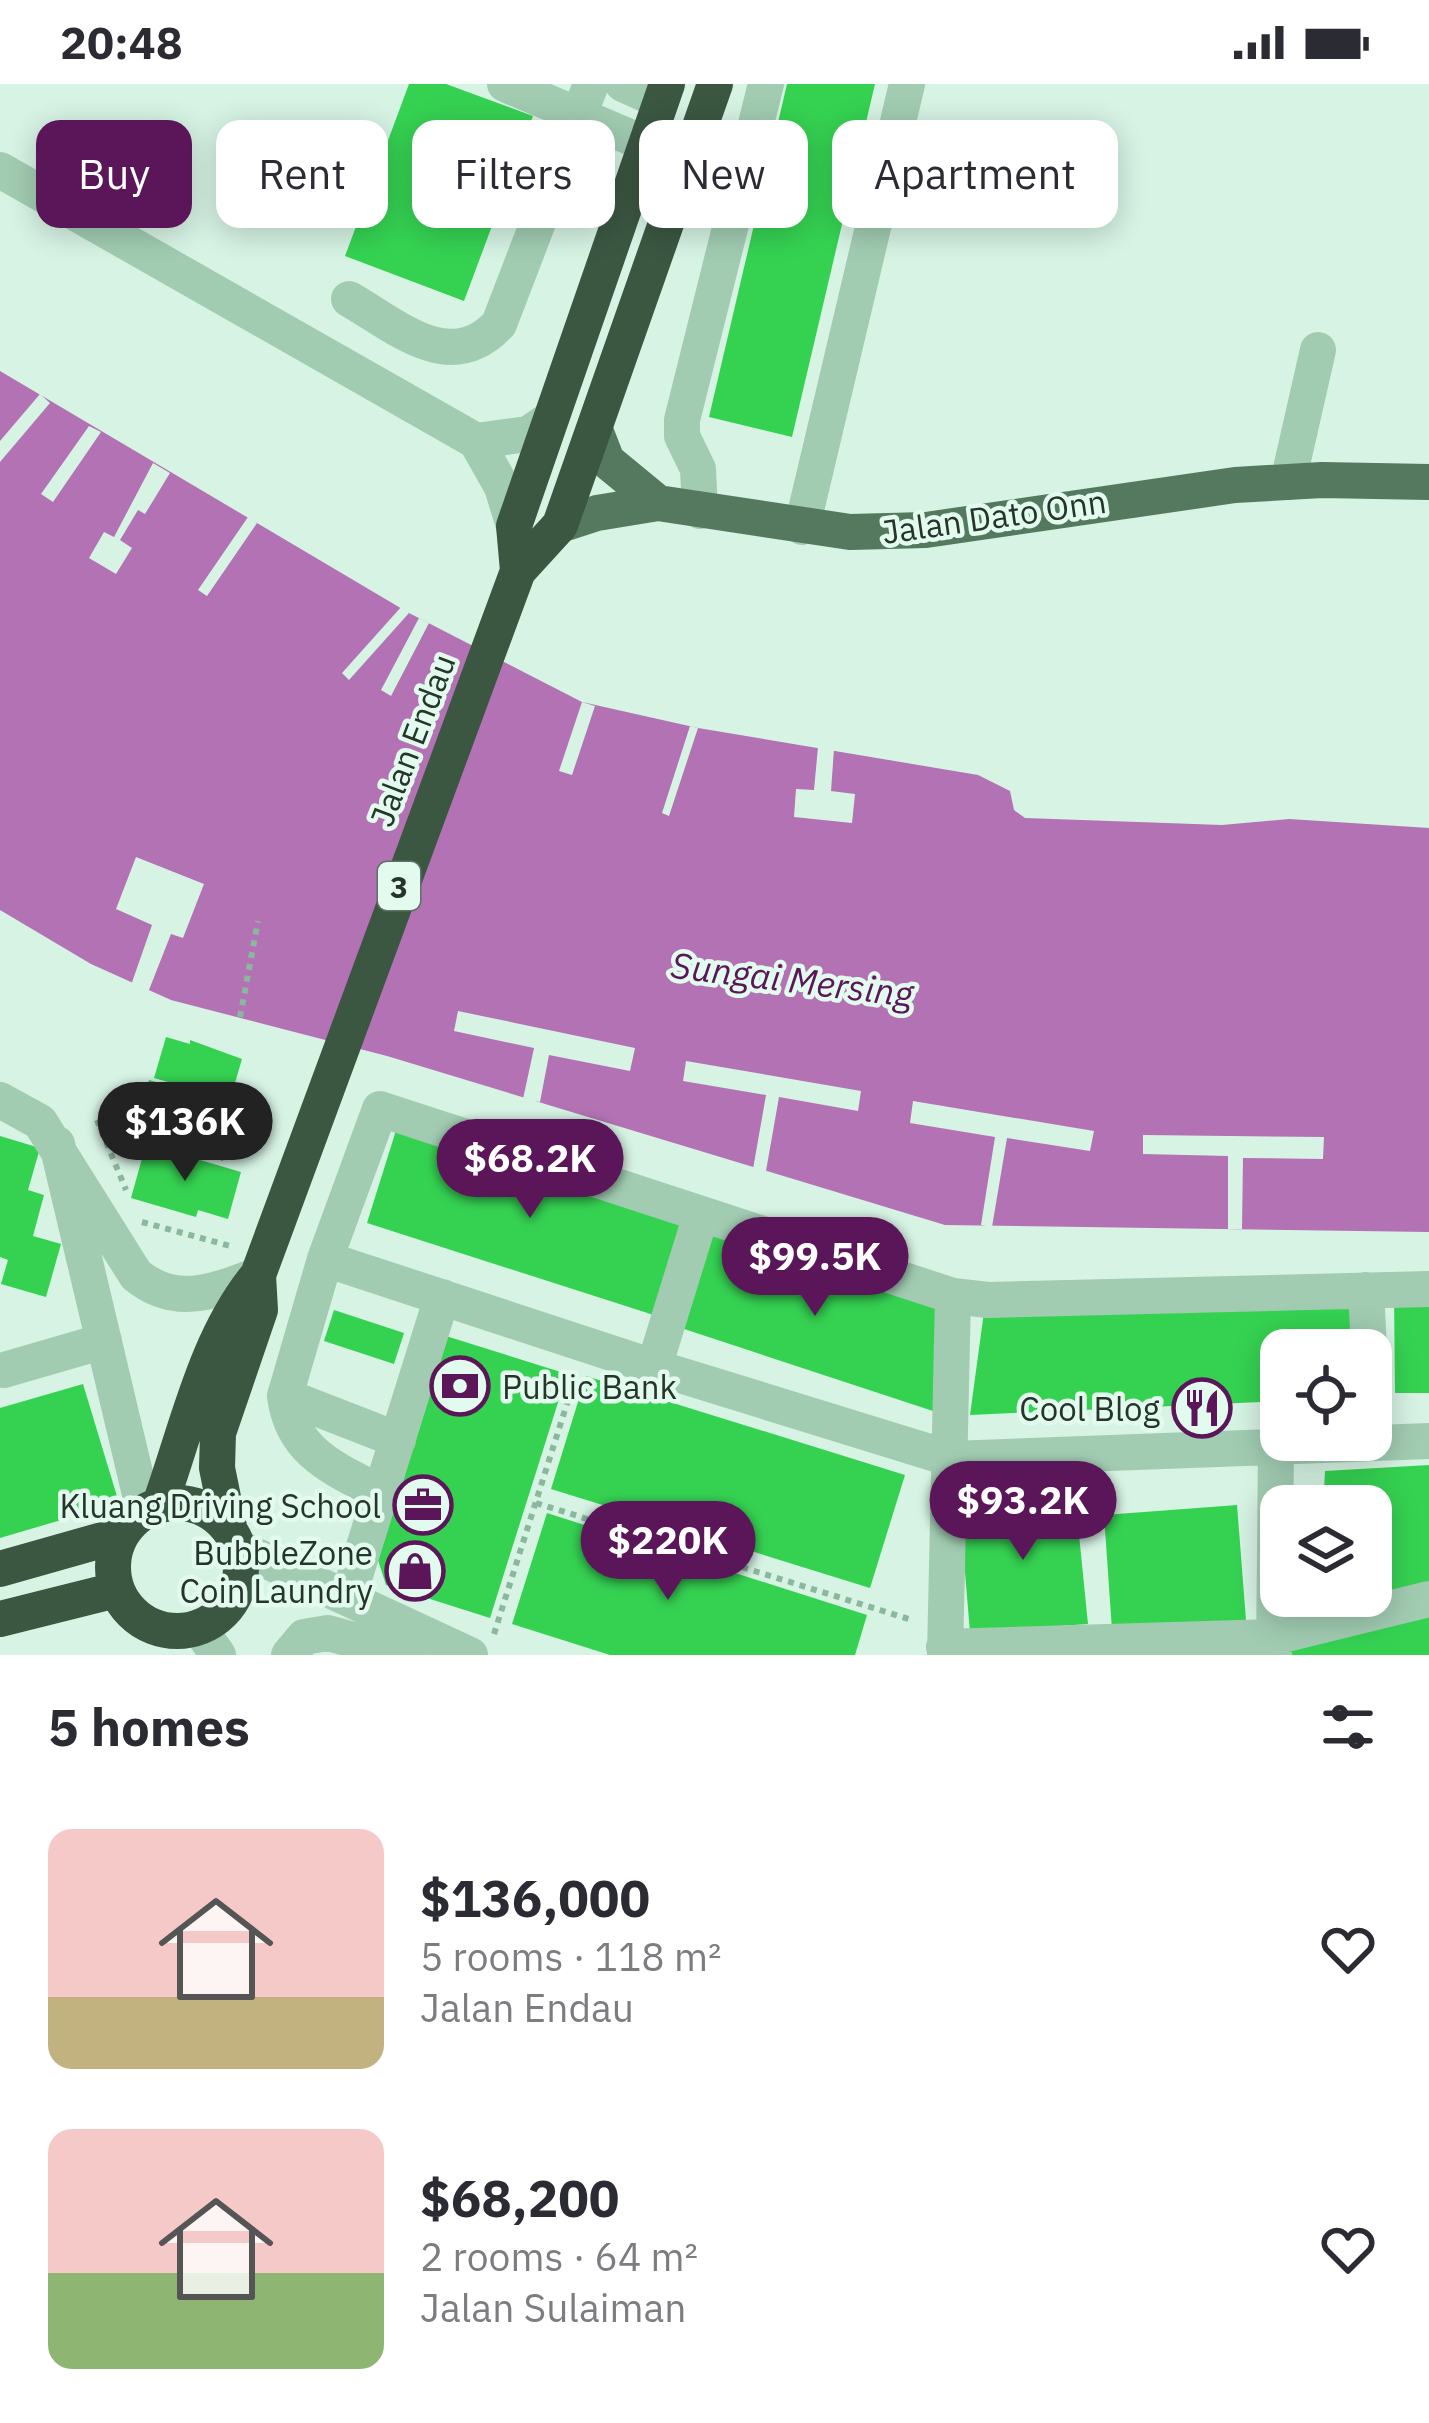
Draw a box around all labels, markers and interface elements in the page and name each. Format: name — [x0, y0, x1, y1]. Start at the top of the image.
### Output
text: 20:48 — [60, 13, 183, 71]
chip: Buy — [36, 120, 192, 228]
chip: Rent — [216, 120, 388, 228]
chip: Filters — [412, 120, 615, 228]
chip: New — [639, 120, 808, 228]
chip: Apartment — [832, 120, 1118, 228]
street label: Jalan Dato Onn — [879, 479, 1109, 553]
street label: Jalan Endau — [359, 648, 465, 832]
road number: 3 — [378, 862, 420, 910]
water label: Sungai Mersing — [668, 941, 917, 1017]
pin: $136K — [101, 1082, 269, 1184]
text: $136K — [125, 1095, 245, 1146]
pin: $68.2K — [432, 1119, 628, 1221]
text: $68.2K — [464, 1132, 596, 1183]
pin: $99.5K — [717, 1217, 913, 1319]
text: $99.5K — [749, 1230, 881, 1281]
map controls — [1260, 1329, 1392, 1617]
button: locate — [1260, 1329, 1392, 1461]
bank icon: Public Bank — [429, 1355, 491, 1417]
place label: Public Bank — [502, 1365, 677, 1408]
restaurant icon: Cool Blog — [1171, 1377, 1233, 1439]
place label: Cool Blog — [1019, 1387, 1161, 1430]
pin: $93.2K — [925, 1461, 1121, 1563]
office icon: Kluang Driving School — [392, 1474, 454, 1536]
text: $93.2K — [957, 1474, 1089, 1525]
place label: Kluang Driving School — [59, 1484, 381, 1527]
button: layers — [1260, 1485, 1392, 1617]
pin: $220K — [584, 1501, 752, 1603]
text: $220K — [608, 1514, 728, 1565]
place label: BubbleZone Coin Laundry — [180, 1531, 373, 1612]
shop icon: BubbleZone Coin Laundry — [384, 1540, 446, 1602]
text: 5 homes — [48, 1694, 250, 1760]
icon: filters — [1315, 1694, 1381, 1760]
text: $136,000 — [420, 1865, 650, 1931]
icon: home — [144, 1877, 288, 2021]
icon: heart — [1315, 1916, 1381, 1982]
text: 5 rooms · 118 m² — [420, 1931, 722, 1982]
text: Jalan Endau — [420, 1982, 634, 2033]
text: $68,200 — [420, 2165, 619, 2231]
icon: home — [144, 2177, 288, 2321]
icon: heart — [1315, 2216, 1381, 2282]
text: 2 rooms · 64 m² — [420, 2231, 698, 2282]
text: Jalan Sulaiman — [420, 2282, 687, 2333]

